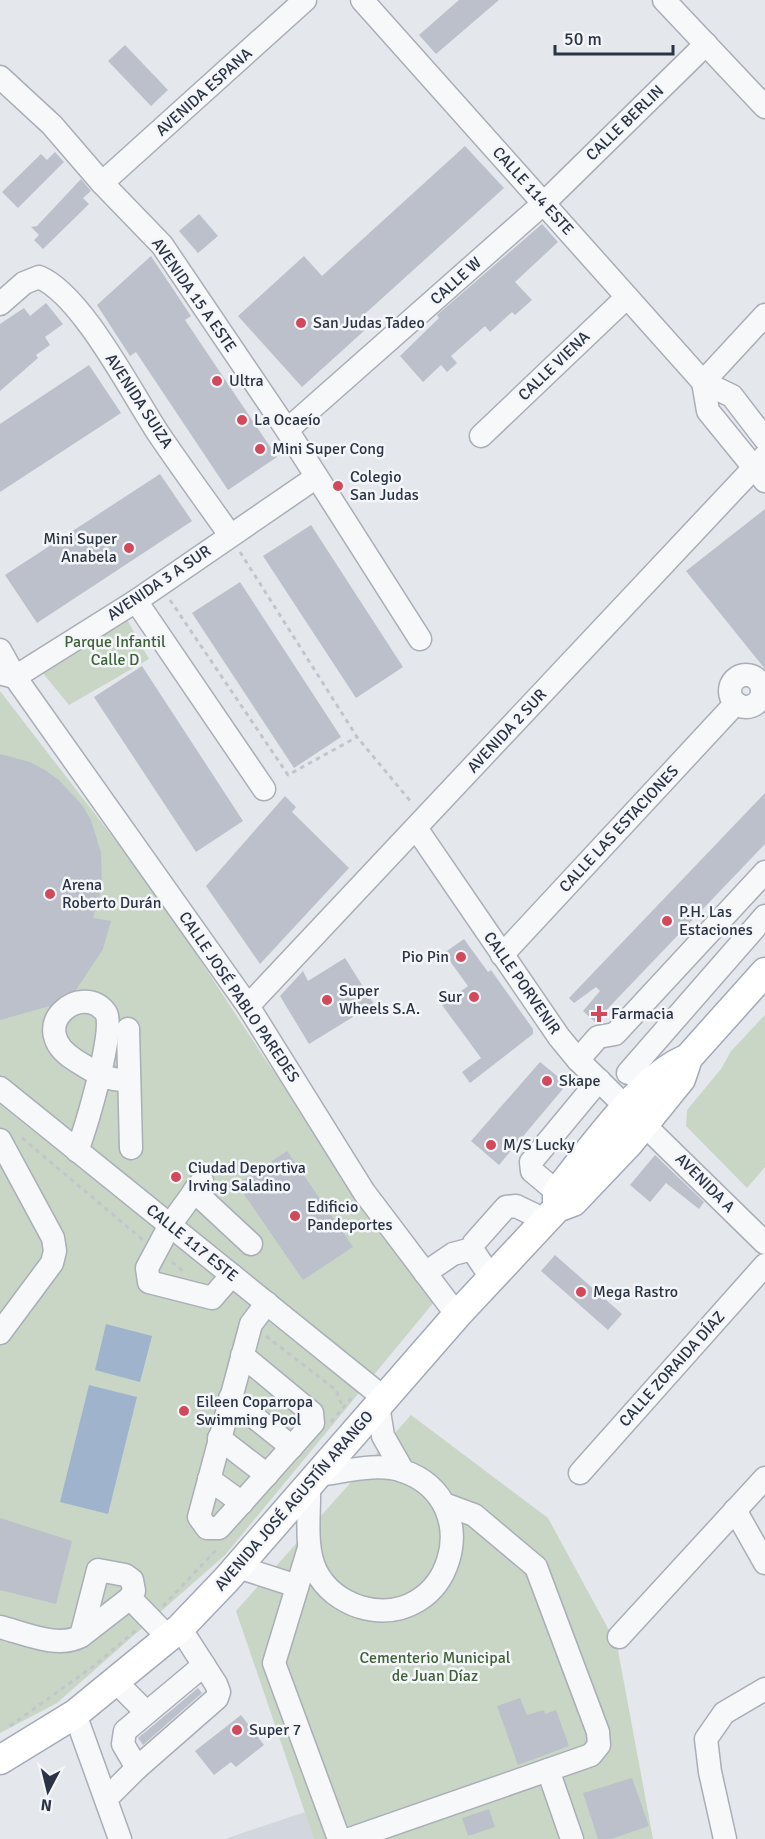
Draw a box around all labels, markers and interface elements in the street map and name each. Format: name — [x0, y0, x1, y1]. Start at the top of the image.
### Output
scale bar — [555, 18, 674, 56]
text: 50 m — [564, 28, 602, 50]
street label: AVENIDA ESPANA — [152, 43, 256, 140]
street label: CALLE BERLIN — [582, 81, 668, 165]
street label: CALLE 114 ESTE — [488, 143, 578, 239]
street label: AVENIDA 15 A ESTE — [147, 234, 241, 356]
street label: CALLE W — [426, 253, 486, 309]
place label: San Judas Tadeo — [313, 313, 425, 333]
marker: San Judas Tadeo — [294, 316, 308, 330]
street label: CALLE VIENA — [514, 327, 594, 405]
street label: AVENIDA SUIZA — [101, 350, 177, 452]
place label: Ultra — [229, 371, 264, 391]
marker: Ultra — [210, 374, 224, 388]
place label: La Ocaeío — [254, 410, 321, 430]
marker: La Ocaeío — [235, 413, 249, 427]
place label: Mini Super Cong — [272, 439, 384, 459]
marker: Mini Super Cong — [253, 442, 267, 456]
place label: Colegio San Judas — [350, 467, 419, 505]
marker: Colegio San Judas — [331, 479, 345, 493]
place label: Mini Super Anabela — [43, 529, 117, 567]
street label: AVENIDA 3 A SUR — [103, 541, 215, 625]
marker: Mini Super Anabela — [122, 541, 136, 555]
park label: Parque Infantil Calle D — [64, 632, 166, 670]
street label: AVENIDA 2 SUR — [463, 685, 551, 777]
street label: CALLE LAS ESTACIONES — [555, 761, 683, 897]
place label: Arena Roberto Durán — [62, 875, 161, 913]
marker: Arena Roberto Durán — [43, 887, 57, 901]
place label: P.H. Las Estaciones — [679, 902, 753, 940]
street label: CALLE JOSÉ PABLO PAREDES — [174, 908, 304, 1086]
marker: P.H. Las Estaciones — [660, 914, 674, 928]
street label: CALLE PORVENIR — [479, 928, 565, 1039]
place label: Pio Pin — [402, 947, 449, 967]
marker: Pio Pin — [454, 950, 468, 964]
place label: Super Wheels S.A. — [339, 981, 420, 1019]
place label: Sur — [438, 987, 462, 1007]
marker: Sur — [467, 990, 481, 1004]
marker: Super Wheels S.A. — [320, 993, 334, 1007]
place label: Farmacia — [611, 1004, 674, 1024]
marker: Farmacia — [592, 1007, 606, 1021]
place label: Skape — [559, 1071, 601, 1091]
marker: Skape — [540, 1074, 554, 1088]
place label: M/S Lucky — [503, 1135, 575, 1155]
marker: M/S Lucky — [484, 1138, 498, 1152]
street label: AVENIDA A — [671, 1149, 739, 1217]
place label: Ciudad Deportiva Irving Saladino — [188, 1158, 306, 1196]
marker: Ciudad Deportiva Irving Saladino — [169, 1170, 183, 1184]
place label: Edificio Pandeportes — [307, 1197, 393, 1235]
street label: CALLE 117 ESTE — [142, 1200, 242, 1286]
marker: Edificio Pandeportes — [288, 1209, 302, 1223]
place label: Mega Rastro — [593, 1282, 678, 1302]
marker: Mega Rastro — [574, 1285, 588, 1299]
street label: CALLE ZORAIDA DÍAZ — [615, 1307, 729, 1431]
place label: Eileen Coparropa Swimming Pool — [196, 1392, 313, 1430]
marker: Eileen Coparropa Swimming Pool — [177, 1404, 191, 1418]
street label: AVENIDA JOSÉ AGUSTÍN ARANGO — [210, 1407, 378, 1595]
park label: Cementerio Municipal de Juan Díaz — [360, 1648, 511, 1686]
place label: Super 7 — [249, 1720, 301, 1740]
marker: Super 7 — [230, 1723, 244, 1737]
north arrow — [18, 1761, 78, 1821]
text: N — [40, 1794, 53, 1815]

